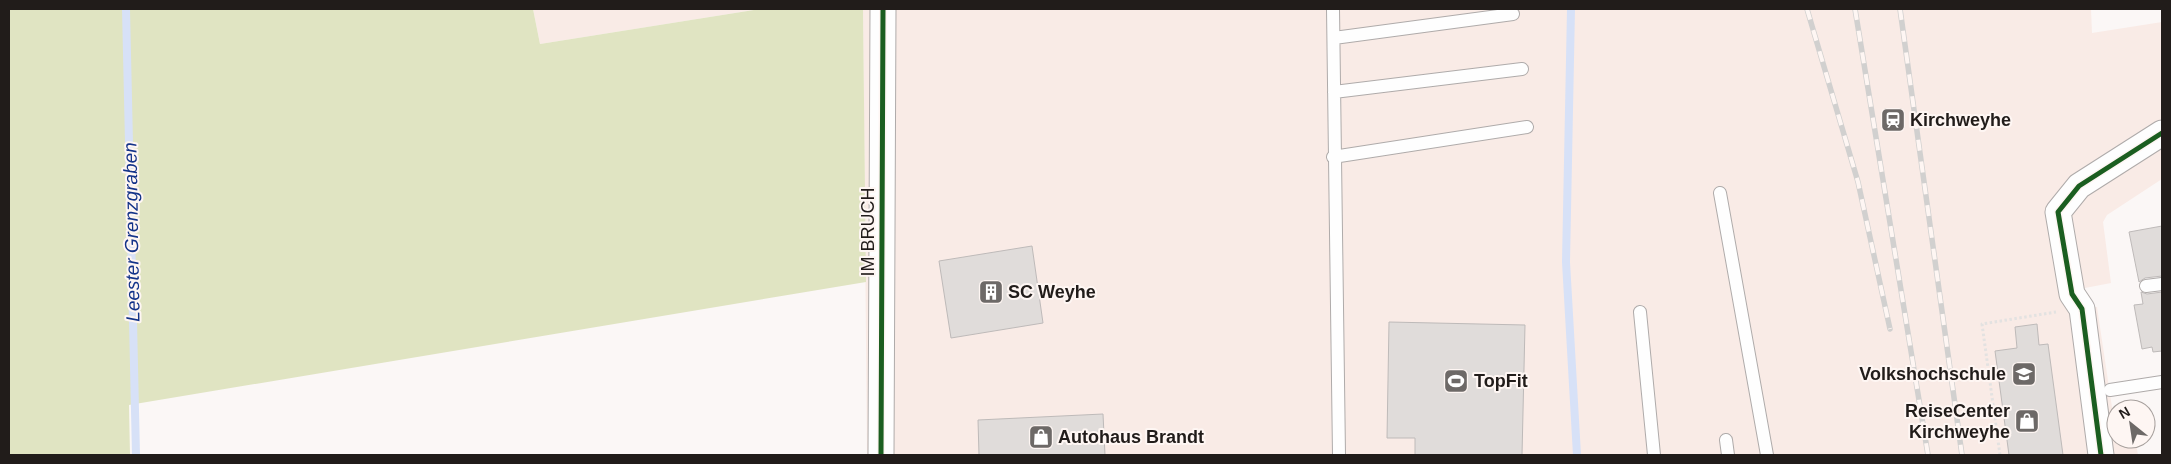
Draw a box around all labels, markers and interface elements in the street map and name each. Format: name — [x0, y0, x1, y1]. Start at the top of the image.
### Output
station icon: Kirchweyhe — [1880, 107, 1906, 133]
place label: Kirchweyhe — [1910, 110, 2011, 130]
water label: Leester Grenzgraben — [119, 142, 144, 322]
street label: IM BRUCH — [858, 188, 878, 277]
building icon: SC Weyhe — [978, 279, 1004, 305]
place label: SC Weyhe — [1008, 282, 1096, 302]
school or university icon: Volkshochschule — [2011, 361, 2037, 387]
place label: Volkshochschule — [1859, 364, 2006, 384]
sports icon: TopFit — [1443, 368, 1469, 394]
place label: TopFit — [1474, 371, 1528, 391]
north arrow — [2106, 399, 2156, 449]
place label: ReiseCenter Kirchweyhe — [1905, 401, 2010, 442]
text: N — [2116, 403, 2133, 422]
shop icon: ReiseCenter Kirchweyhe — [2014, 408, 2040, 434]
shop icon: Autohaus Brandt — [1028, 424, 1054, 450]
place label: Autohaus Brandt — [1058, 427, 1204, 447]

